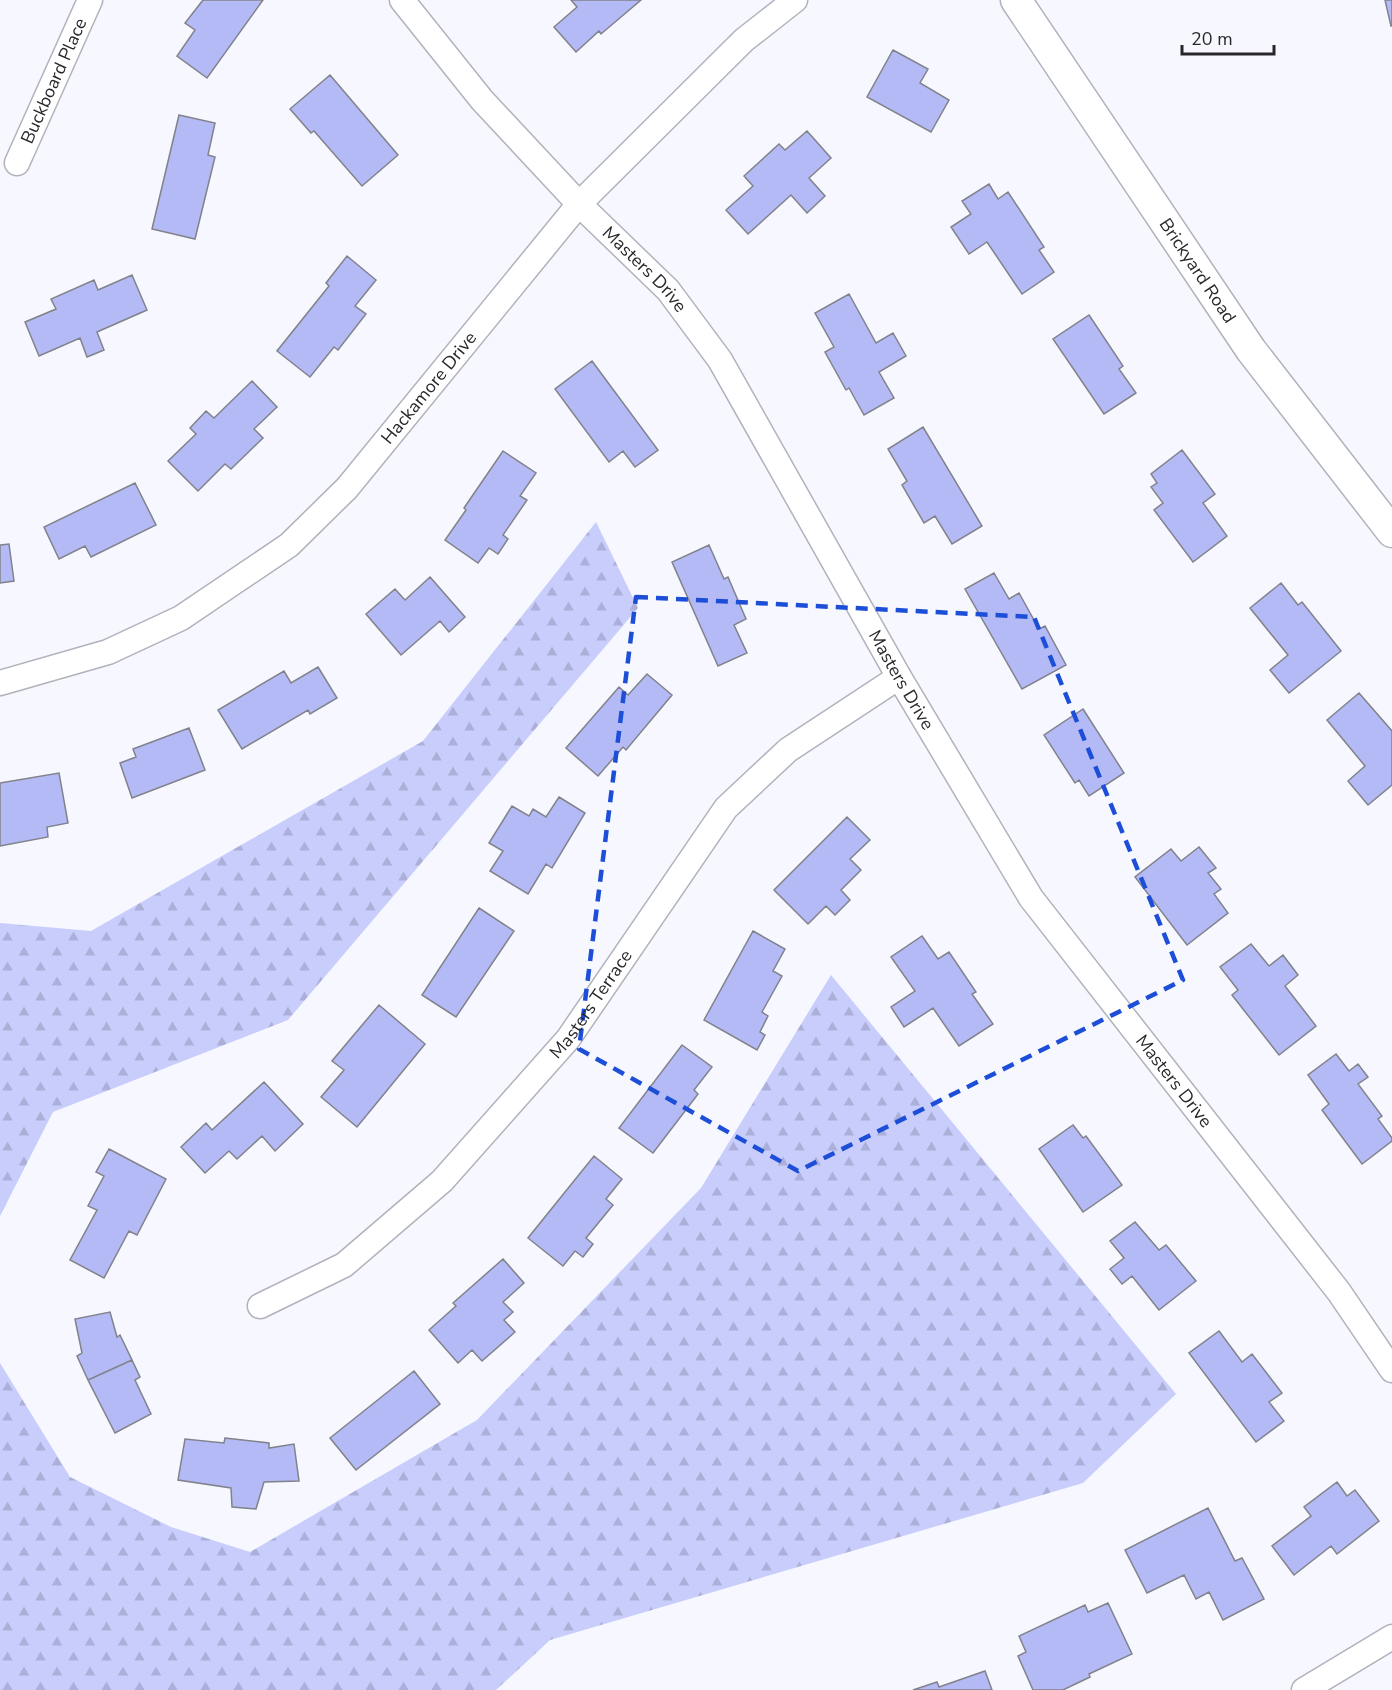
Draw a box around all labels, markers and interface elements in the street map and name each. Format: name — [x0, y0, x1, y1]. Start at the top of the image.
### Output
street label: Buckboard Place — [15, 14, 92, 147]
scale bar — [1182, 18, 1274, 56]
text: 20 m — [1191, 27, 1233, 51]
street label: Brickyard Road — [1154, 213, 1242, 328]
street label: Masters Drive — [597, 221, 692, 317]
street label: Hackamore Drive — [376, 326, 482, 449]
street label: Masters Drive — [863, 626, 940, 734]
street label: Masters Terrace — [544, 945, 638, 1064]
street label: Masters Drive — [1130, 1030, 1218, 1132]

